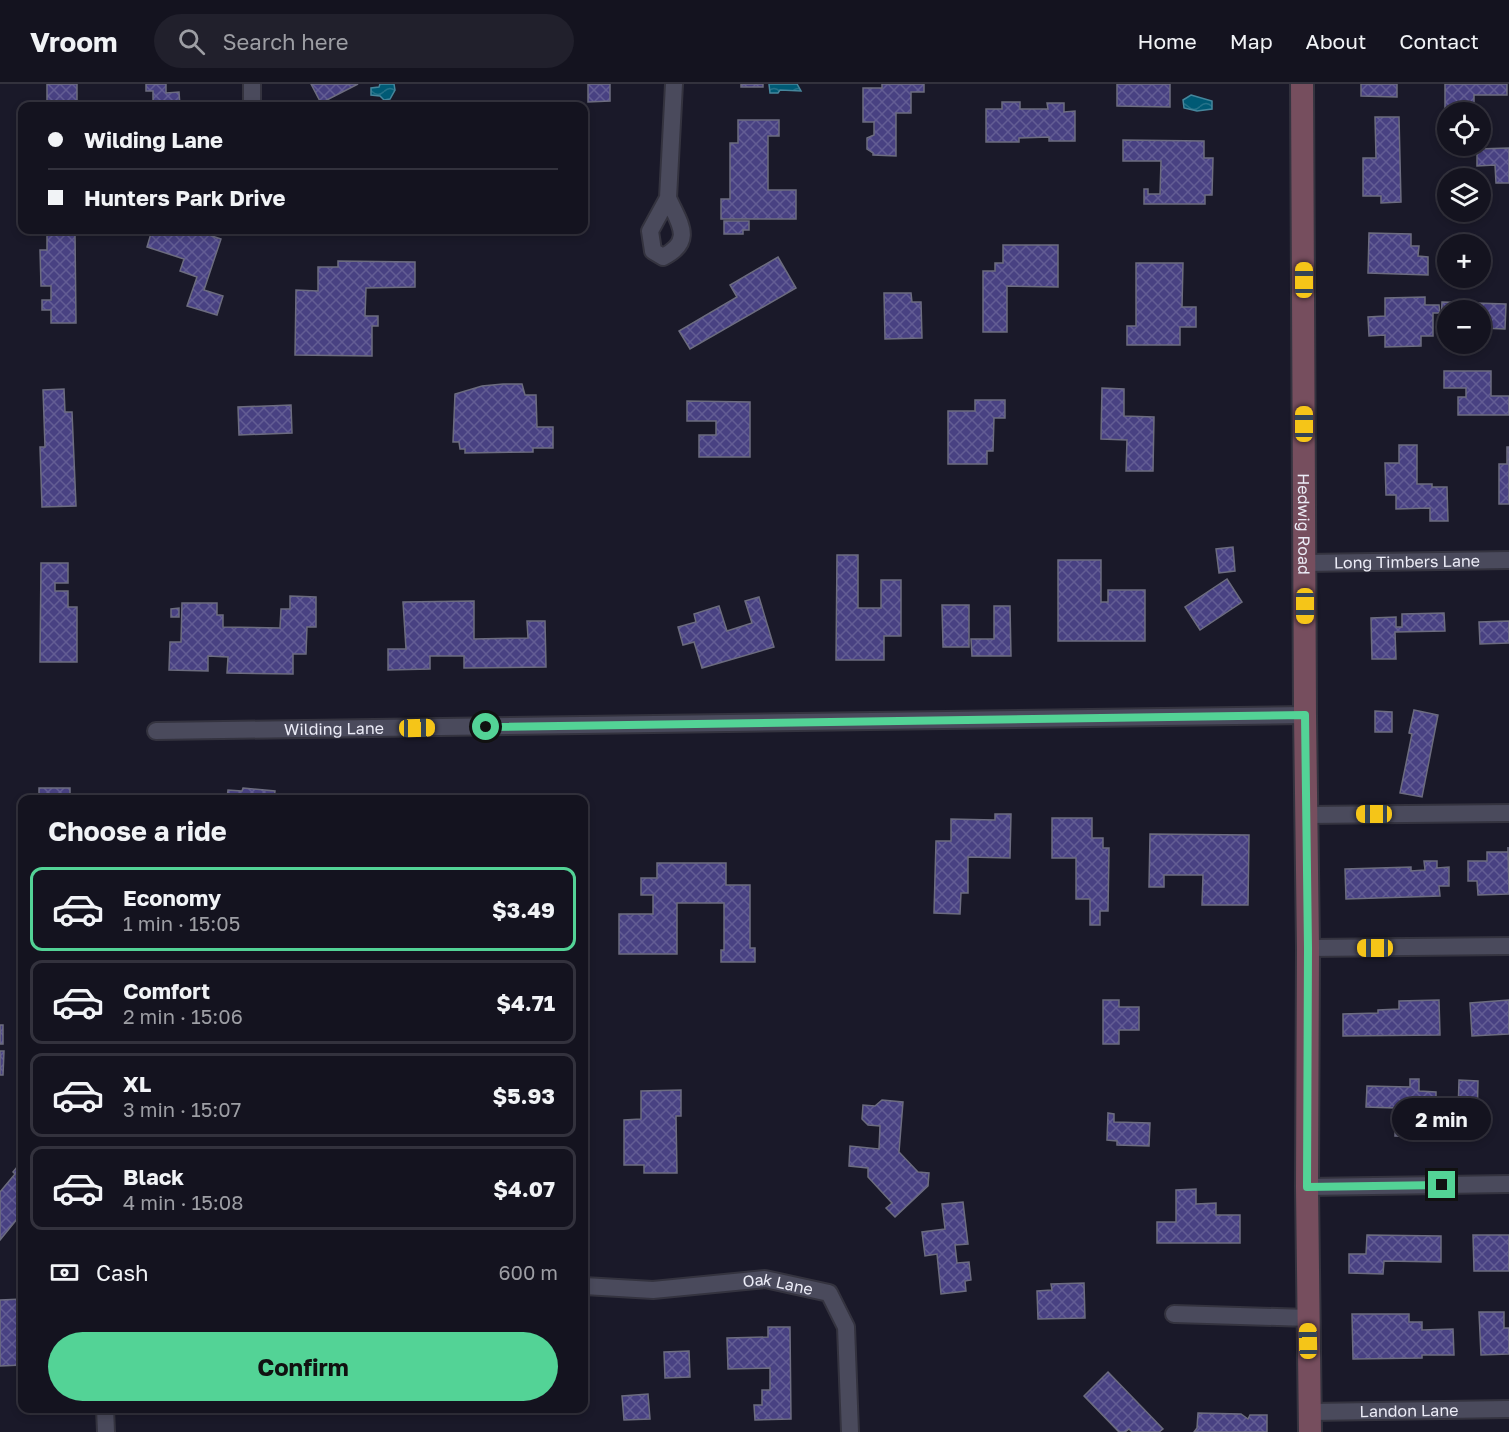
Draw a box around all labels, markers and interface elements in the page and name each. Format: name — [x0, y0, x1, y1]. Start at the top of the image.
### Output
search box — [154, 14, 574, 68]
text: Vroom — [30, 25, 118, 58]
icon: search — [175, 25, 208, 58]
text: Search here — [223, 28, 349, 55]
text: Home — [1137, 28, 1197, 54]
text: Map — [1230, 28, 1273, 54]
text: About — [1306, 28, 1366, 54]
text: Contact — [1399, 28, 1479, 54]
map controls — [1437, 102, 1491, 354]
button: locate — [1437, 102, 1491, 156]
text: Wilding Lane — [84, 126, 223, 153]
button: layers — [1437, 168, 1491, 222]
text: Hunters Park Drive — [84, 184, 285, 211]
button: + — [1437, 234, 1491, 288]
car — [1295, 262, 1313, 298]
button: − — [1437, 300, 1491, 354]
car — [1295, 406, 1313, 442]
street label: Hedwig Road — [1294, 473, 1314, 575]
street label: Long Timbers Lane — [1334, 550, 1480, 573]
car — [1296, 588, 1314, 624]
route start — [472, 713, 499, 740]
street label: Wilding Lane — [284, 718, 384, 739]
car — [399, 719, 435, 737]
car — [1356, 805, 1392, 823]
text: Choose a ride — [48, 815, 227, 847]
icon: car — [51, 882, 105, 936]
text: Economy — [123, 884, 221, 911]
text: $3.49 — [492, 896, 555, 923]
text: 1 min · 15:05 — [123, 911, 240, 935]
car — [1357, 939, 1393, 957]
icon: car — [51, 975, 105, 1029]
text: Comfort — [123, 977, 210, 1004]
text: $4.71 — [496, 989, 555, 1016]
text: 2 min · 15:06 — [123, 1004, 243, 1028]
icon: car — [51, 1068, 105, 1122]
text: XL — [123, 1070, 151, 1097]
text: $5.93 — [492, 1082, 555, 1109]
text: 3 min · 15:07 — [123, 1097, 241, 1121]
callout: 2 min — [1392, 1098, 1492, 1140]
text: 2 min — [1415, 1107, 1468, 1131]
icon: car — [51, 1161, 105, 1215]
text: Black — [123, 1163, 184, 1190]
route end — [1428, 1171, 1455, 1198]
text: $4.07 — [493, 1175, 555, 1202]
text: 4 min · 15:08 — [123, 1190, 243, 1214]
icon: cash — [48, 1256, 81, 1289]
text: Cash — [96, 1259, 149, 1286]
text: 600 m — [498, 1260, 558, 1284]
street label: Oak Lane — [742, 1269, 815, 1299]
car — [1299, 1323, 1317, 1359]
button: Confirm — [48, 1332, 558, 1401]
street label: Landon Lane — [1359, 1400, 1459, 1421]

